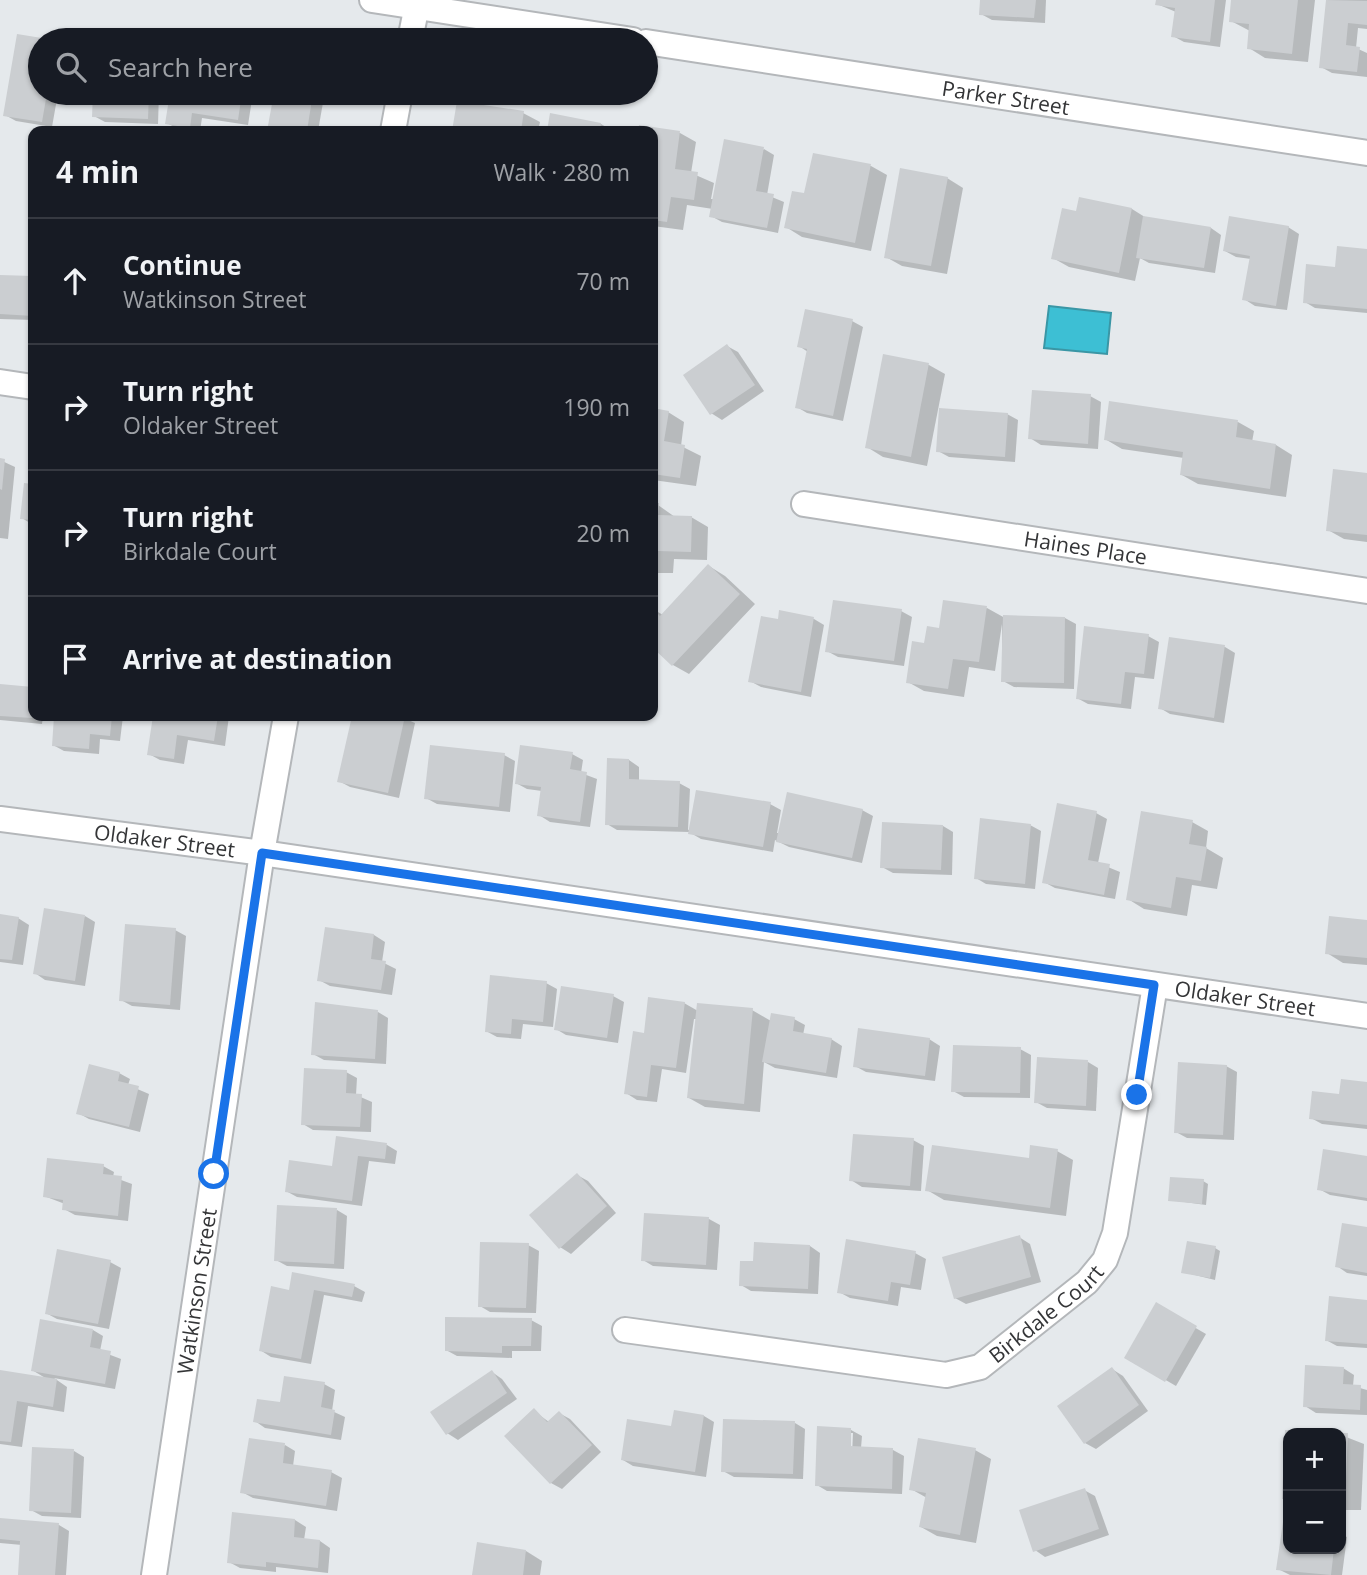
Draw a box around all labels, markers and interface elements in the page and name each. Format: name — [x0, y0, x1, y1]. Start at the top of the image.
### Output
search box — [28, 28, 658, 105]
icon: search — [52, 48, 90, 86]
text: Search here — [108, 49, 253, 85]
street label: Parker Street — [940, 74, 1071, 121]
text: 4 min — [56, 151, 139, 192]
text: Walk · 280 m — [493, 156, 630, 188]
text: Continue — [123, 247, 242, 283]
icon: ahead — [56, 262, 94, 300]
text: 70 m — [576, 265, 630, 297]
text: Watkinson Street — [123, 283, 306, 315]
text: Turn right — [123, 373, 254, 409]
icon: right — [56, 388, 94, 426]
text: 190 m — [563, 391, 630, 423]
text: Oldaker Street — [123, 409, 278, 441]
text: Turn right — [123, 499, 254, 535]
icon: right — [56, 514, 94, 552]
text: 20 m — [576, 517, 630, 549]
street label: Haines Place — [1022, 524, 1149, 571]
text: Birkdale Court — [123, 535, 277, 567]
icon: arrive — [56, 640, 94, 678]
text: Arrive at destination — [123, 641, 392, 677]
street label: Oldaker Street — [93, 817, 237, 863]
street label: Oldaker Street — [1173, 974, 1317, 1022]
route end — [1121, 1079, 1152, 1110]
route start — [198, 1158, 229, 1189]
street label: Watkinson Street — [170, 1206, 223, 1376]
street label: Birkdale Court — [983, 1259, 1110, 1369]
map controls — [1283, 1428, 1346, 1554]
button: + — [1283, 1428, 1346, 1491]
button: − — [1283, 1491, 1346, 1554]

